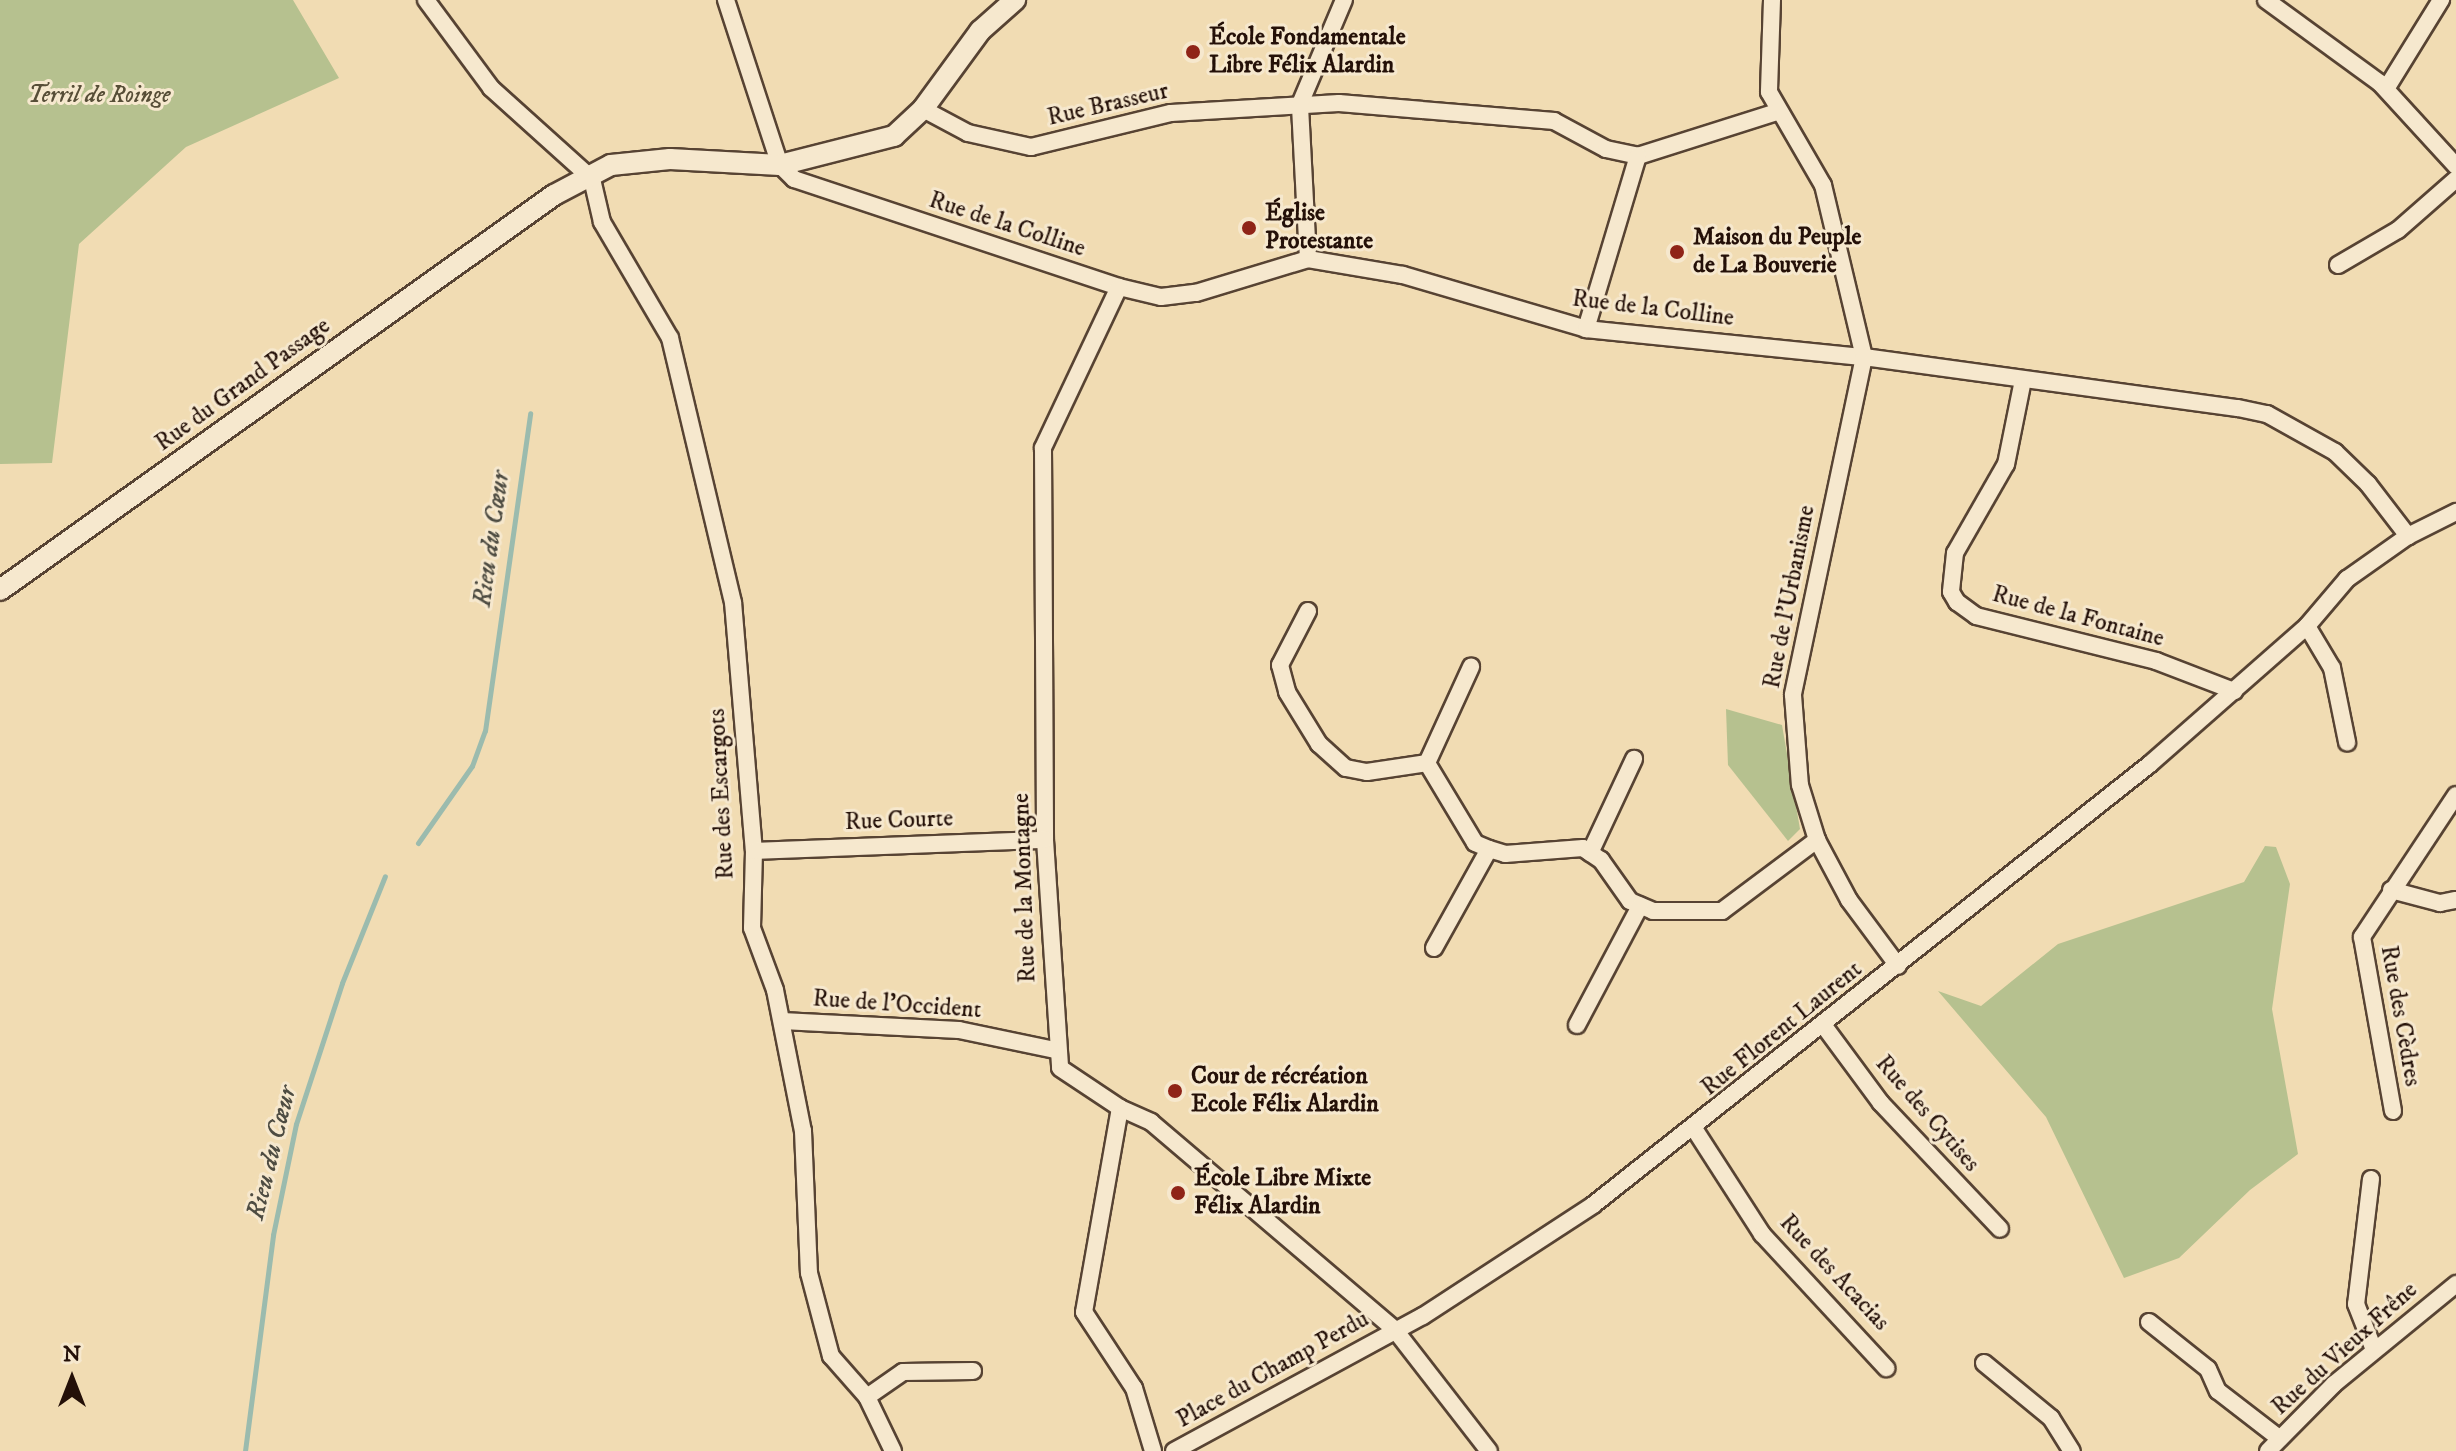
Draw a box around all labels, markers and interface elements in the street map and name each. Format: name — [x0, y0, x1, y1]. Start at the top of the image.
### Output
place label: École Fondamentale Libre Félix Alardin — [1209, 24, 1406, 80]
marker: École Fondamentale Libre Félix Alardin — [1184, 43, 1202, 61]
street label: Rue Brasseur — [1045, 77, 1171, 133]
park label: Terril de Roinge — [28, 82, 170, 110]
street label: Rue de la Colline — [925, 186, 1089, 264]
place label: Église Protestante — [1265, 200, 1373, 256]
marker: Église Protestante — [1240, 219, 1258, 237]
place label: Maison du Peuple de La Bouverie — [1693, 224, 1862, 280]
marker: Maison du Peuple de La Bouverie — [1668, 243, 1686, 261]
street label: Rue de la Colline — [1570, 285, 1736, 333]
street label: Rue du Grand Passage — [150, 312, 336, 458]
water label: Rieu du Cœur — [467, 469, 517, 609]
street label: Rue de l'Urbanisme — [1758, 503, 1822, 691]
street label: Rue de la Fontaine — [1989, 580, 2167, 654]
street label: Rue des Escargots — [703, 708, 741, 880]
street label: Rue de la Montagne — [1007, 793, 1043, 983]
street label: Rue Courte — [844, 805, 954, 837]
street label: Rue des Cèdres — [2373, 943, 2427, 1089]
street label: Rue Florent Laurent — [1696, 955, 1868, 1103]
street label: Rue de l'Occident — [812, 985, 982, 1025]
street label: Rue des Cytises — [1869, 1050, 1985, 1178]
place label: Cour de récréation Ecole Félix Alardin — [1191, 1063, 1379, 1119]
marker: Cour de récréation Ecole Félix Alardin — [1166, 1082, 1184, 1100]
water label: Rieu du Cœur — [240, 1083, 304, 1223]
place label: École Libre Mixte Félix Alardin — [1194, 1165, 1371, 1221]
marker: École Libre Mixte Félix Alardin — [1169, 1184, 1187, 1202]
street label: Rue des Acacias — [1773, 1209, 1895, 1337]
street label: Rue du Vieux Frêne — [2266, 1276, 2424, 1422]
street label: Place du Champ Perdu — [1172, 1305, 1374, 1435]
north arrow — [32, 1339, 112, 1419]
text: N — [63, 1341, 81, 1368]

